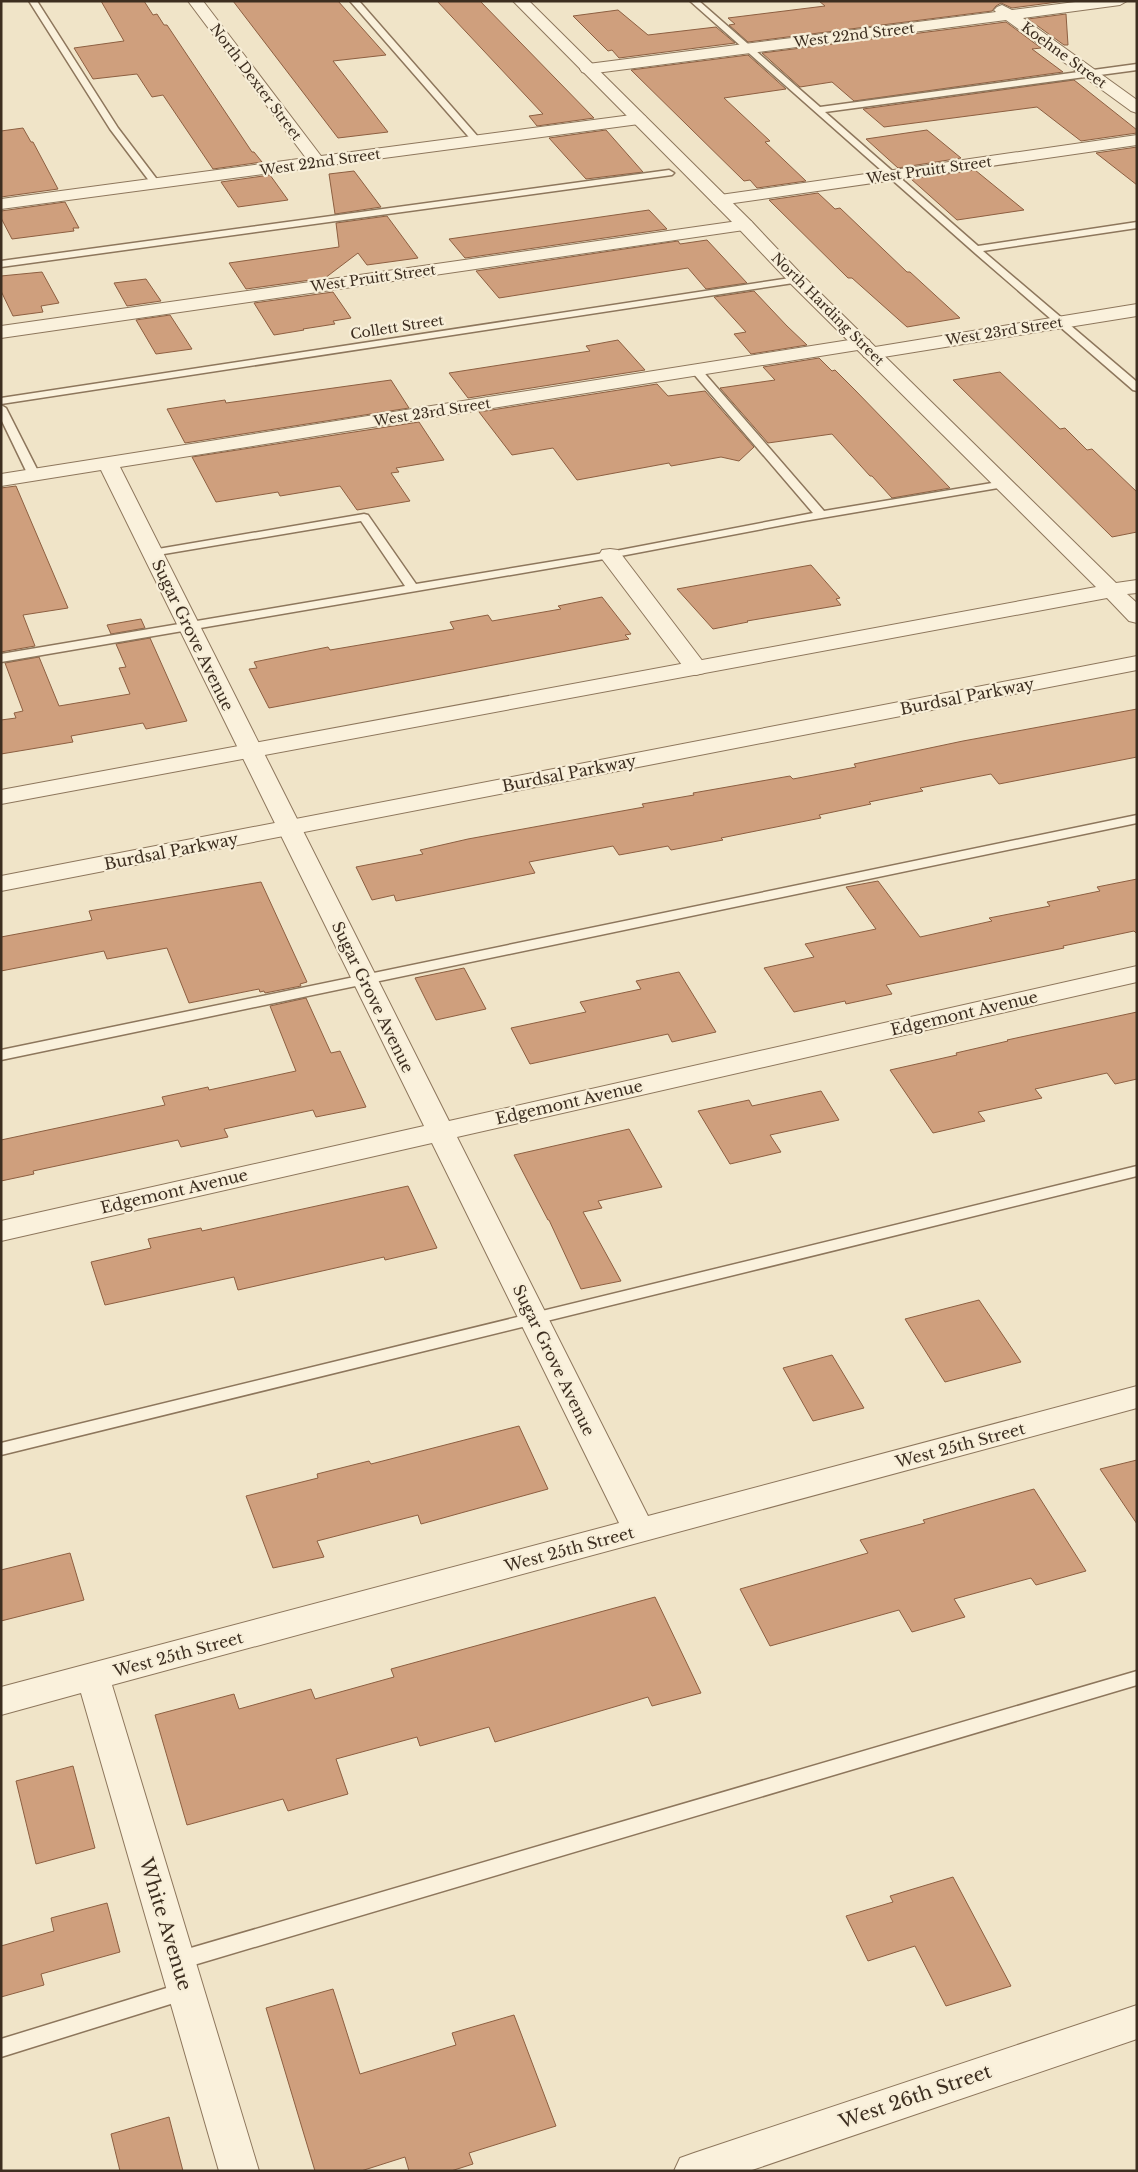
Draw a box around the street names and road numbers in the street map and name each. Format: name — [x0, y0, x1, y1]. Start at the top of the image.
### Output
street label: Koehne Street — [1018, 18, 1111, 92]
street label: West 22nd Street — [792, 19, 916, 51]
street label: North Dexter Street — [206, 20, 306, 145]
street label: West 22nd Street — [258, 145, 382, 180]
street label: West Pruitt Street — [864, 152, 993, 188]
street label: North Harding Street — [768, 249, 889, 370]
street label: West Pruitt Street — [308, 260, 437, 296]
street label: Collett Street — [349, 311, 446, 343]
street label: West 23rd Street — [943, 313, 1065, 349]
street label: West 23rd Street — [371, 394, 493, 430]
street label: Sugar Grove Avenue — [148, 556, 238, 714]
street label: Burdsal Parkway — [898, 673, 1037, 719]
street label: Burdsal Parkway — [500, 750, 639, 796]
street label: Burdsal Parkway — [102, 828, 241, 874]
street label: Sugar Grove Avenue — [328, 918, 418, 1076]
street label: Edgemont Avenue — [888, 986, 1040, 1040]
street label: Edgemont Avenue — [493, 1075, 645, 1129]
street label: Edgemont Avenue — [98, 1164, 250, 1218]
street label: Sugar Grove Avenue — [509, 1281, 599, 1439]
street label: West 25th Street — [892, 1418, 1027, 1472]
street label: West 25th Street — [501, 1522, 636, 1576]
street label: West 25th Street — [110, 1627, 245, 1681]
street label: White Avenue — [134, 1854, 197, 1993]
street label: West 26th Street — [835, 2059, 995, 2134]

